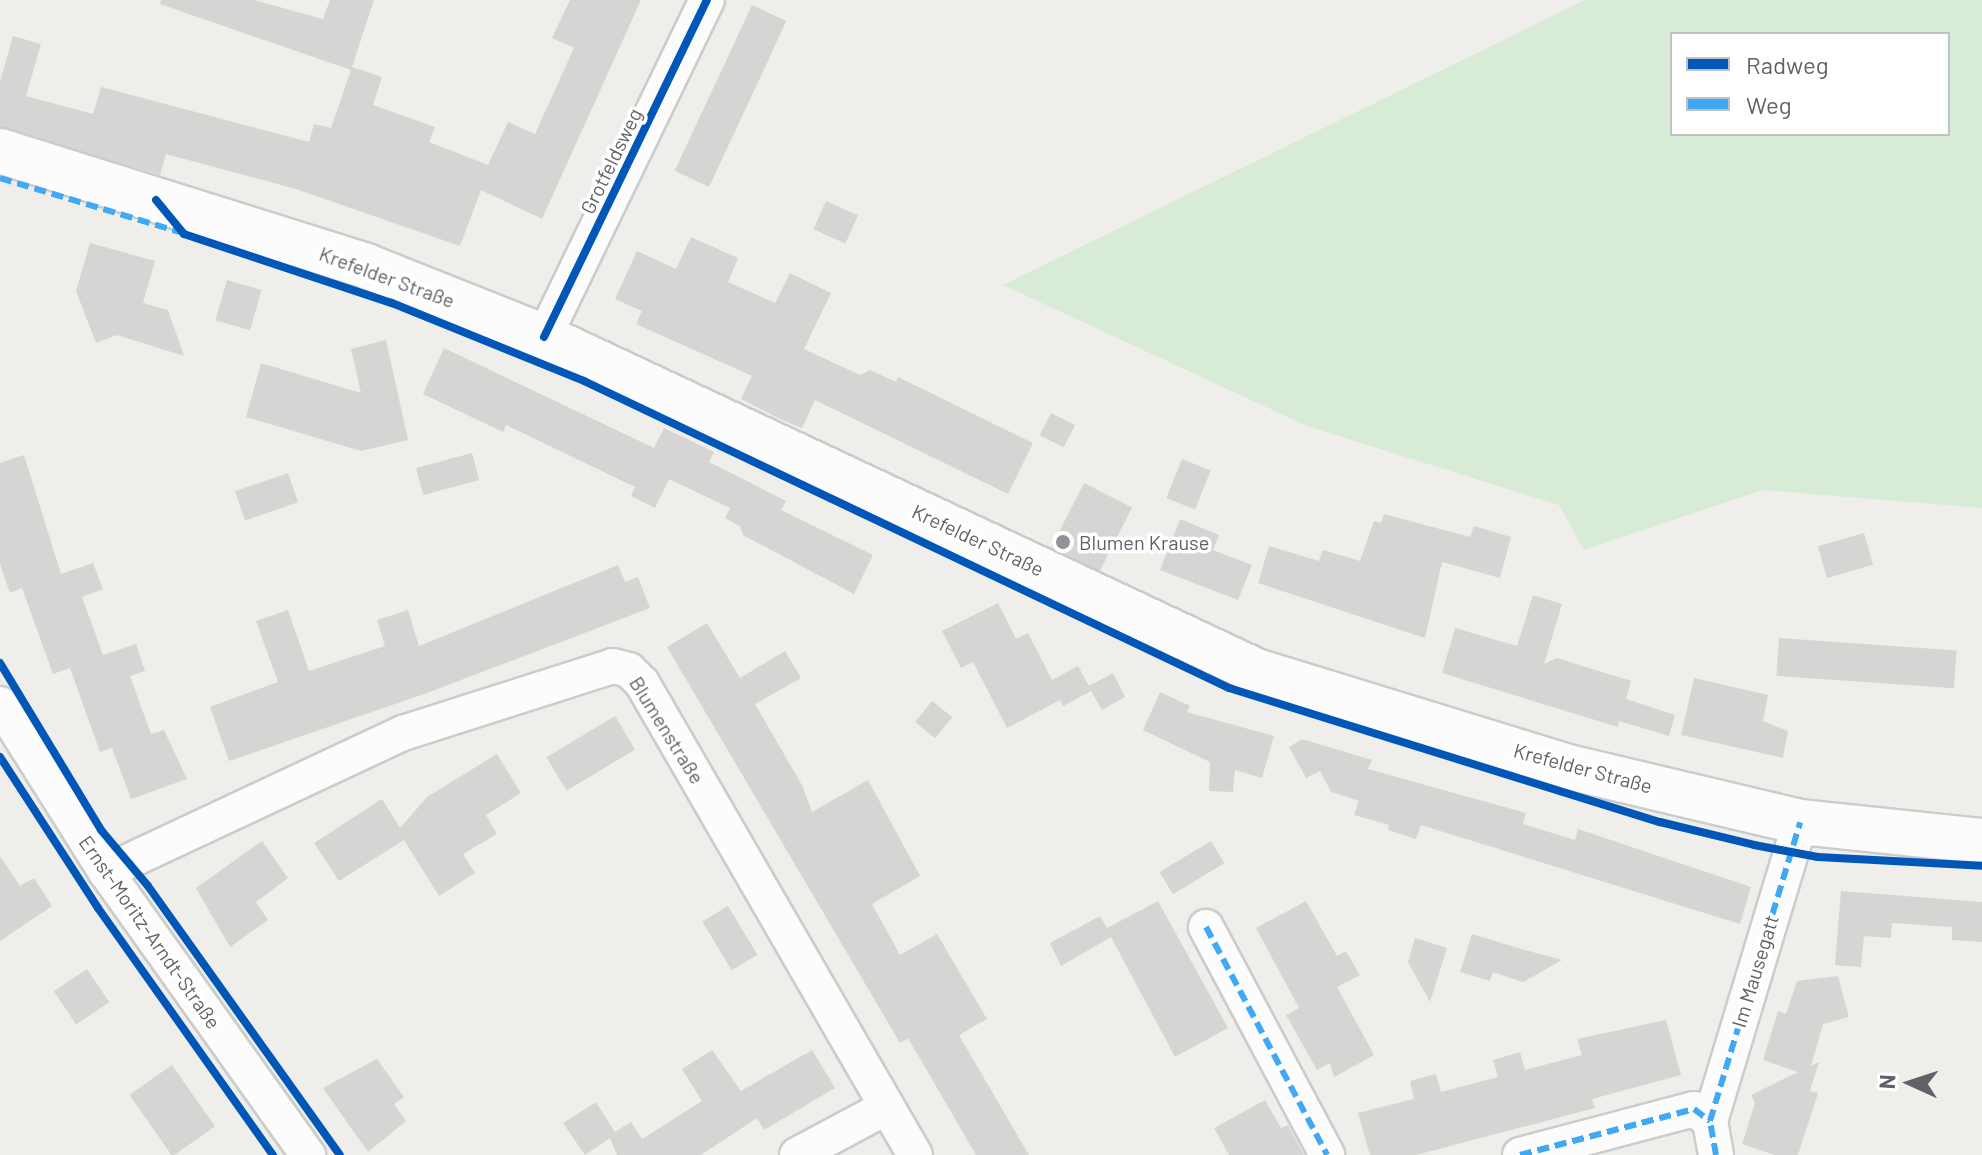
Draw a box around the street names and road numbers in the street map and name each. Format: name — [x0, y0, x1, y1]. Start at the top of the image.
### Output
street label: Grotfeldsweg — [575, 104, 647, 218]
street label: Krefelder Straße — [316, 241, 458, 313]
street label: Krefelder Straße — [908, 499, 1048, 581]
street label: Blumenstraße — [625, 672, 709, 788]
street label: Krefelder Straße — [1511, 738, 1655, 798]
street label: Ernst-Moritz-Arndt-Straße — [74, 831, 226, 1033]
street label: Im Mausegatt — [1726, 912, 1784, 1030]

